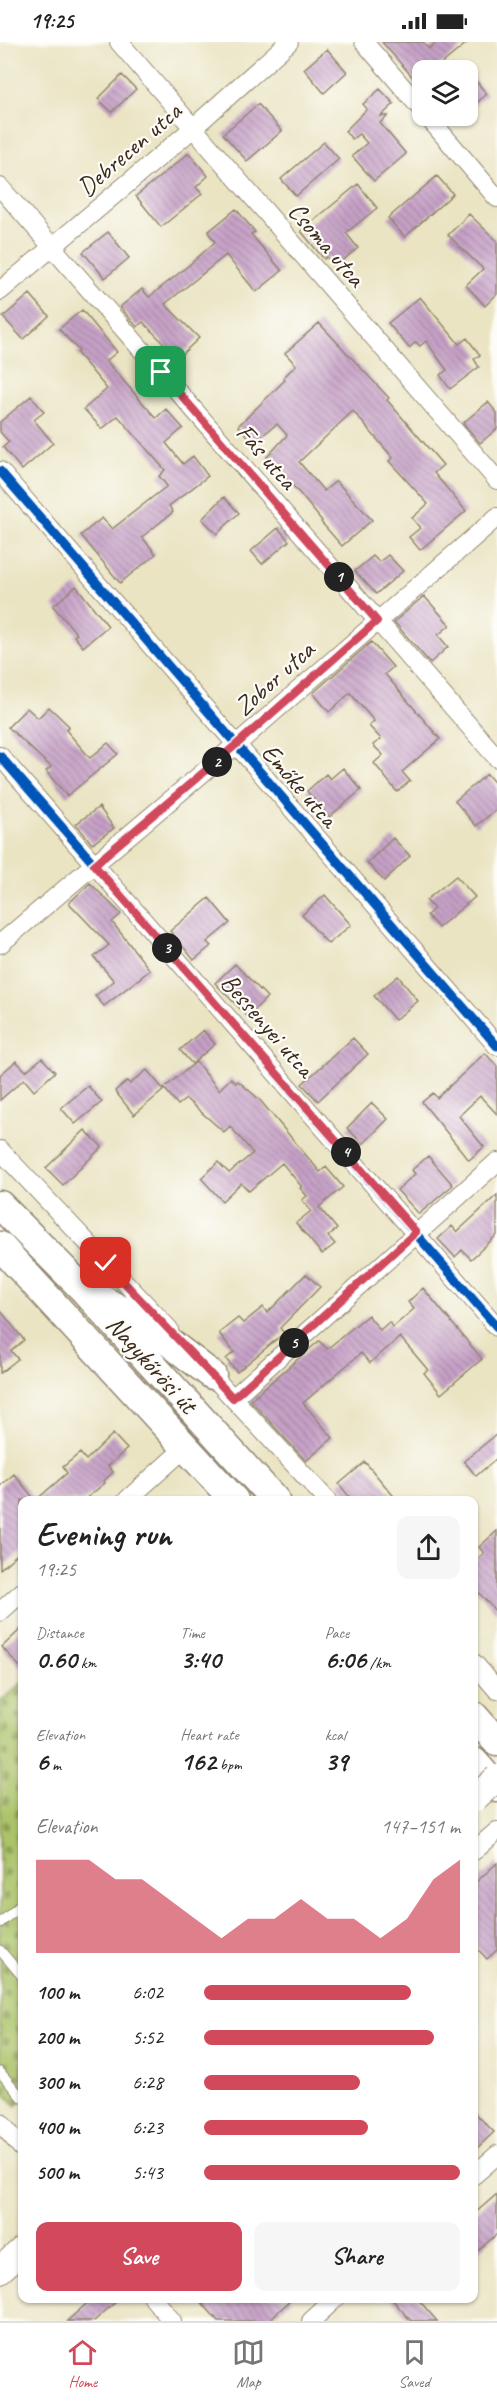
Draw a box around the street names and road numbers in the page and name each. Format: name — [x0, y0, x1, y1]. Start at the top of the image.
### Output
street label: Debrecen utca — [70, 94, 189, 204]
street label: Csoma utca — [281, 195, 373, 295]
street label: Fás utca — [229, 417, 305, 497]
street label: Zobor utca — [227, 633, 323, 723]
street label: Emőke utca — [254, 737, 347, 836]
street label: Bessenyei utca — [214, 967, 323, 1086]
street label: Nagykőrösi út — [99, 1309, 206, 1422]

